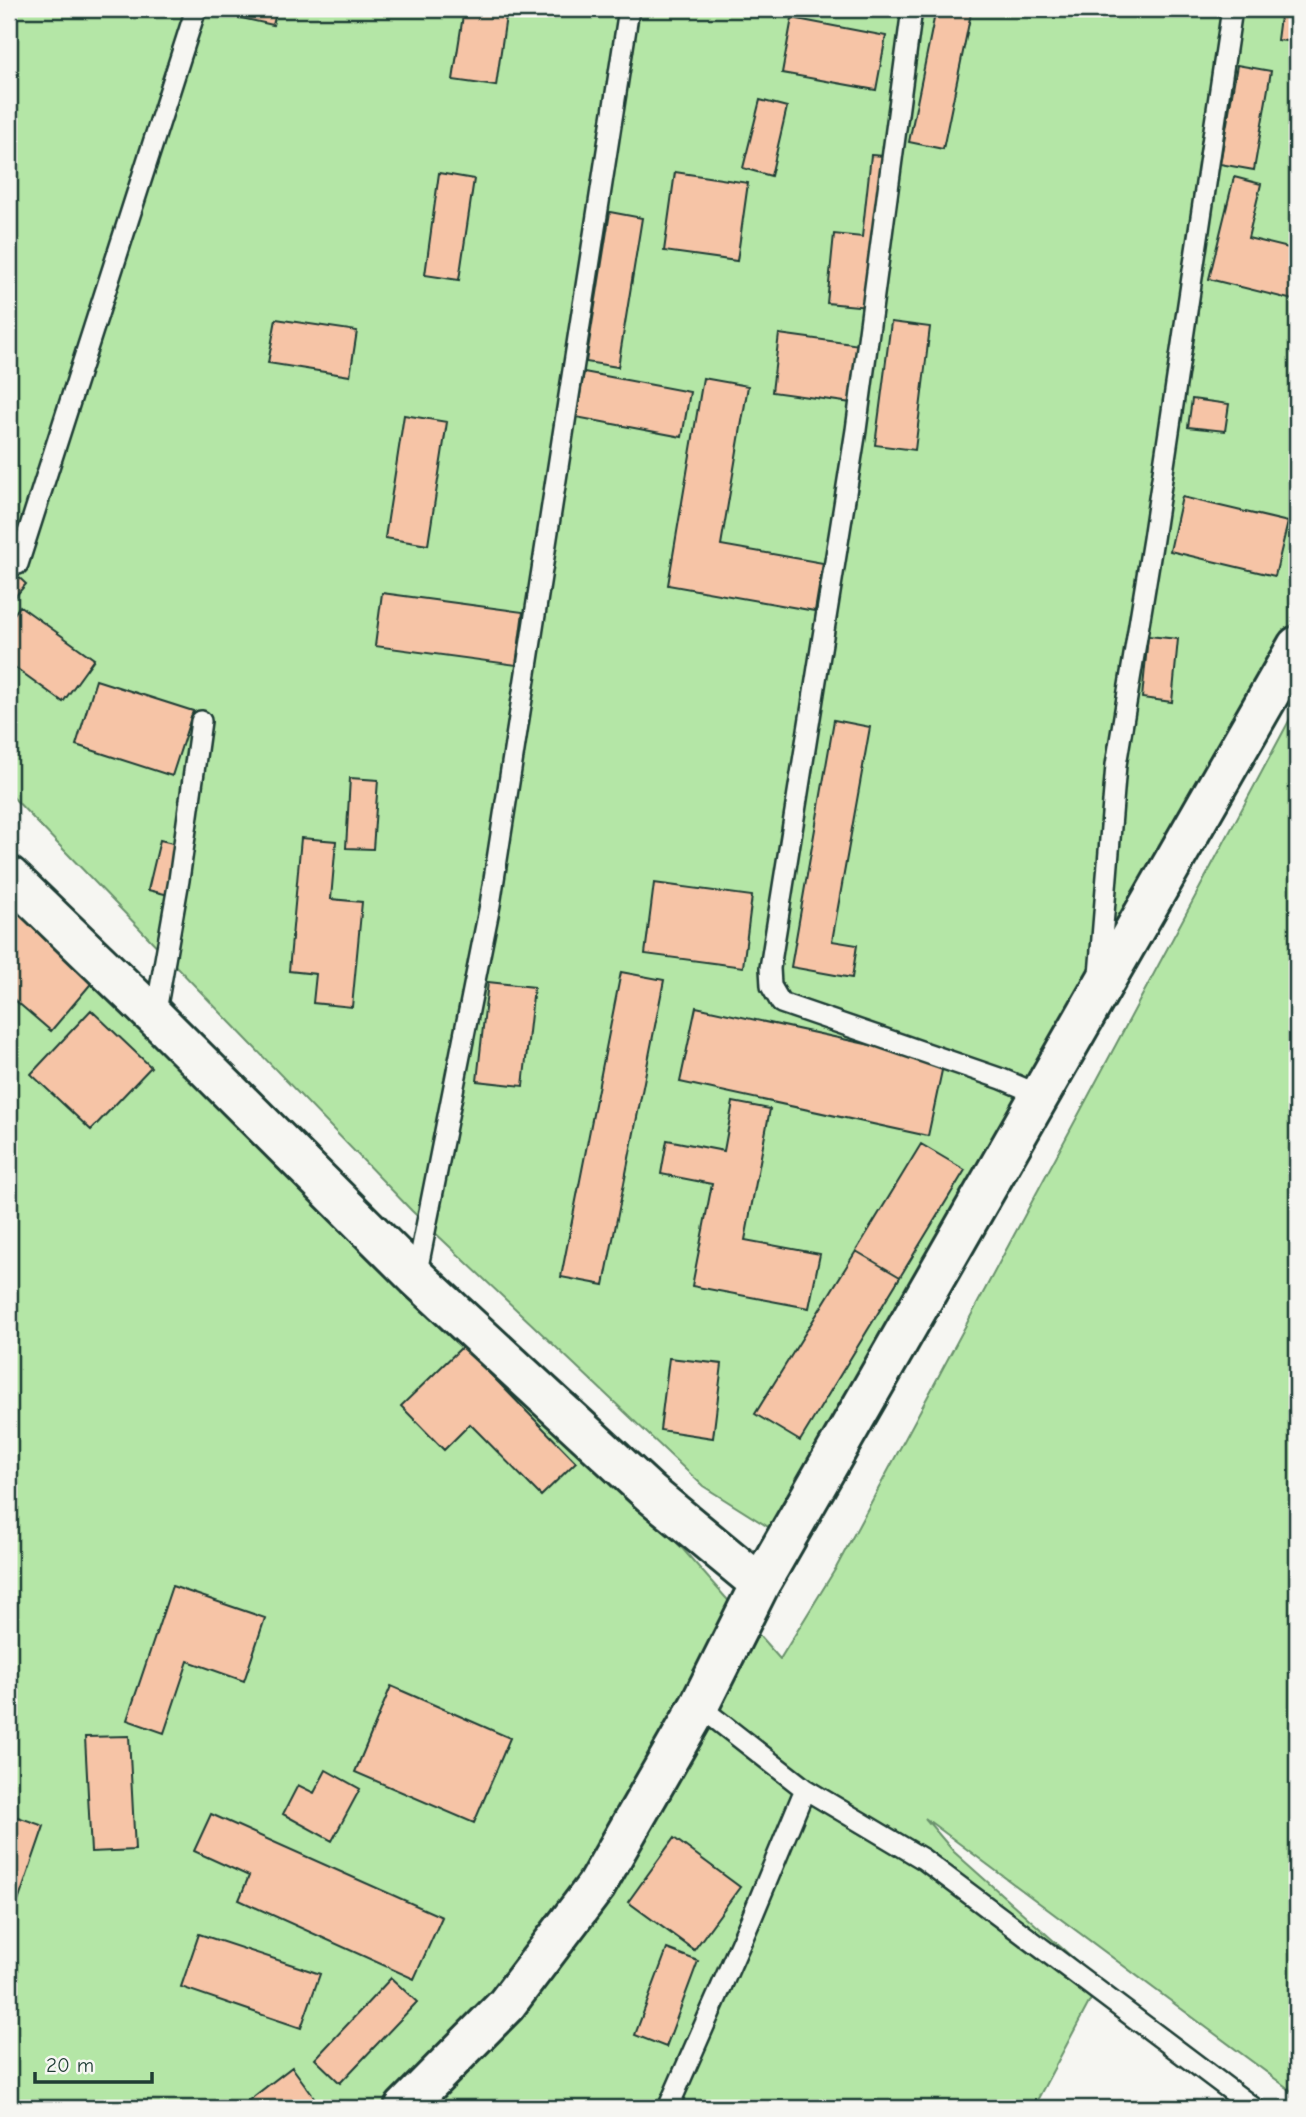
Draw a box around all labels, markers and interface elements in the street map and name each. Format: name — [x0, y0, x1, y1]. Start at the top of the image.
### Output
scale bar — [35, 2040, 152, 2084]
text: 20 m — [46, 2053, 94, 2077]

